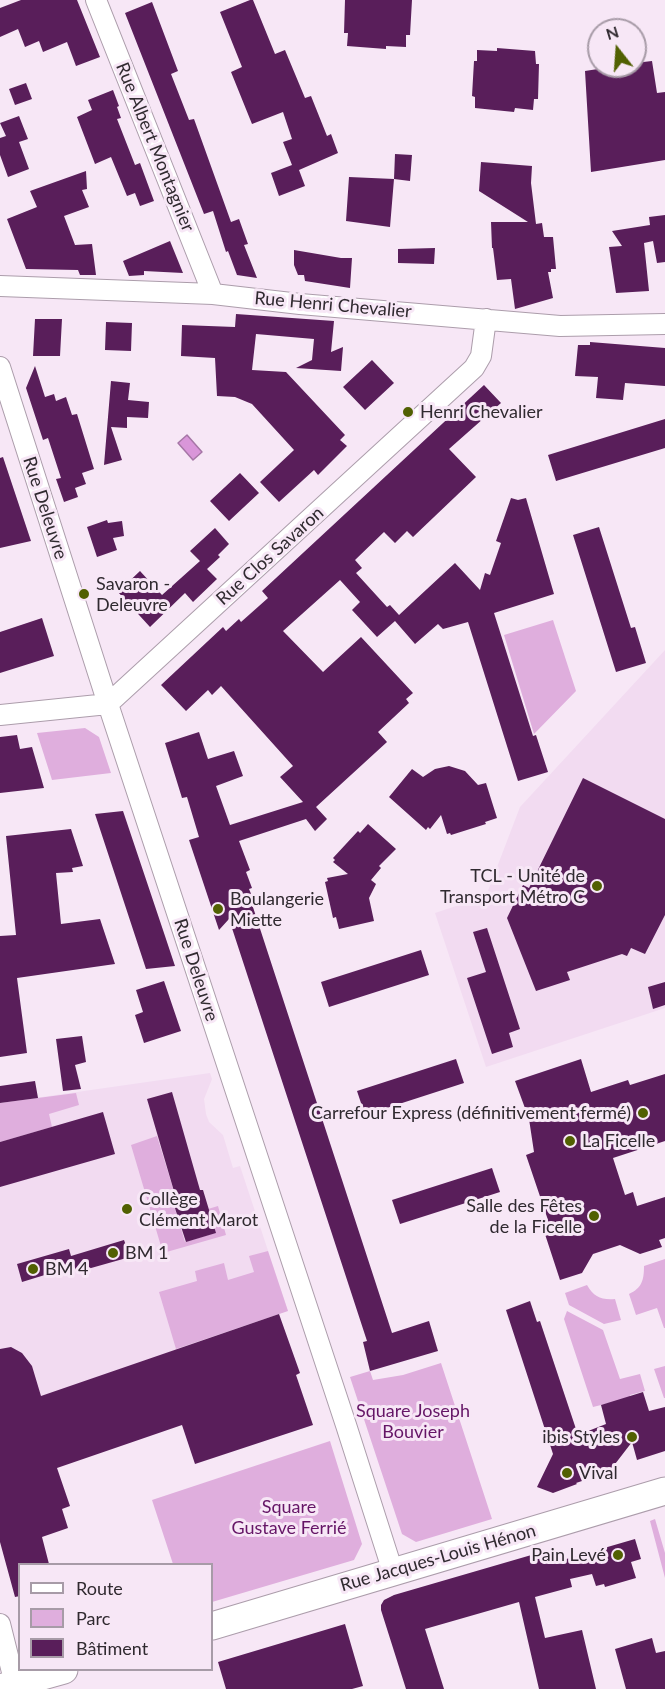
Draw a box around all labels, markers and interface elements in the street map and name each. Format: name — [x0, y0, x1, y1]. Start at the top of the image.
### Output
north arrow — [587, 18, 647, 78]
text: N — [603, 21, 621, 43]
street label: Rue Albert Montagnier — [111, 59, 199, 235]
street label: Rue Henri Chevalier — [254, 287, 412, 323]
place label: Henri Chevalier — [420, 401, 543, 423]
marker: Henri Chevalier — [401, 405, 415, 419]
street label: Rue Deleuvre — [18, 454, 72, 562]
street label: Rue Clos Savaron — [212, 502, 328, 610]
place label: Savaron - Deleuvre — [96, 573, 170, 616]
marker: Savaron - Deleuvre — [77, 587, 91, 601]
place label: TCL - Unité de Transport Métro C — [440, 865, 585, 908]
marker: TCL - Unité de Transport Métro C — [590, 879, 604, 893]
place label: Boulangerie Miette — [230, 888, 324, 930]
marker: Boulangerie Miette — [211, 902, 225, 916]
street label: Rue Deleuvre — [169, 916, 223, 1024]
place label: Carrefour Express (définitivement fermé) — [311, 1102, 631, 1124]
marker: Carrefour Express (définitivement fermé) — [636, 1106, 650, 1120]
place label: La Ficelle — [582, 1130, 655, 1152]
marker: La Ficelle — [563, 1134, 577, 1148]
place label: Collège Clément Marot — [139, 1188, 258, 1230]
place label: Salle des Fêtes de la Ficelle — [466, 1195, 582, 1238]
marker: Collège Clément Marot — [120, 1202, 134, 1216]
marker: Salle des Fêtes de la Ficelle — [587, 1209, 601, 1223]
place label: BM 1 — [125, 1242, 168, 1264]
marker: BM 1 — [106, 1246, 120, 1260]
place label: BM 4 — [45, 1258, 88, 1280]
marker: BM 4 — [26, 1262, 40, 1276]
park label: Square Joseph Bouvier — [356, 1400, 470, 1442]
place label: ibis Styles — [542, 1426, 620, 1448]
marker: ibis Styles — [625, 1430, 639, 1444]
place label: Vival — [579, 1462, 618, 1484]
marker: Vival — [560, 1466, 574, 1480]
park label: Square Gustave Ferrié — [231, 1496, 347, 1538]
street label: Rue Jacques-Louis Hénon — [338, 1520, 538, 1596]
place label: Pain Levé — [531, 1544, 606, 1566]
marker: Pain Levé — [611, 1548, 625, 1562]
legend — [18, 1563, 213, 1671]
text: Route — [76, 1577, 123, 1599]
text: Parc — [76, 1607, 110, 1629]
text: Bâtiment — [76, 1637, 148, 1659]

